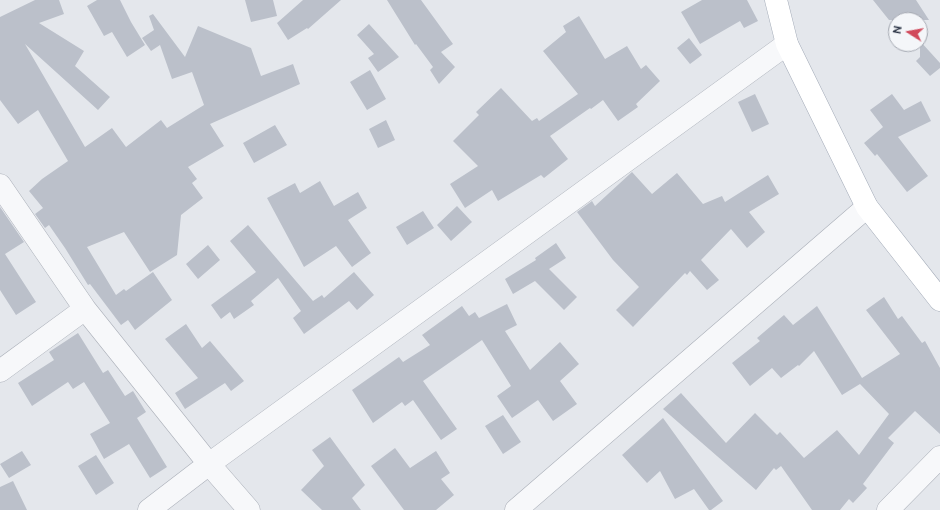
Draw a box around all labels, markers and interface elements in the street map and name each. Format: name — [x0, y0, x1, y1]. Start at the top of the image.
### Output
north arrow — [888, 12, 928, 52]
text: N — [891, 25, 904, 35]

